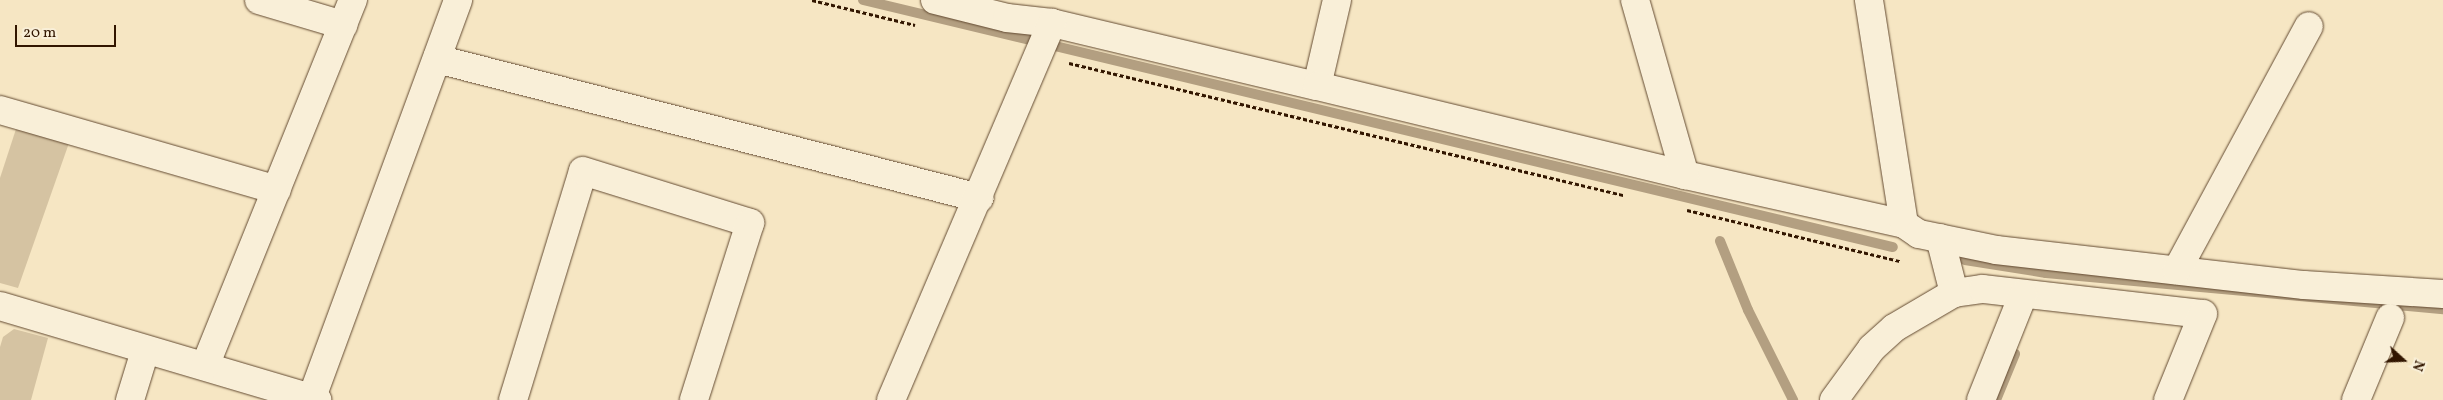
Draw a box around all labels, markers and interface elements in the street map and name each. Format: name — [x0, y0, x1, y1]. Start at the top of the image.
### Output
scale bar — [18, 15, 119, 47]
text: 20 m — [23, 23, 56, 44]
north arrow — [2378, 335, 2428, 385]
text: N — [2407, 357, 2428, 373]

